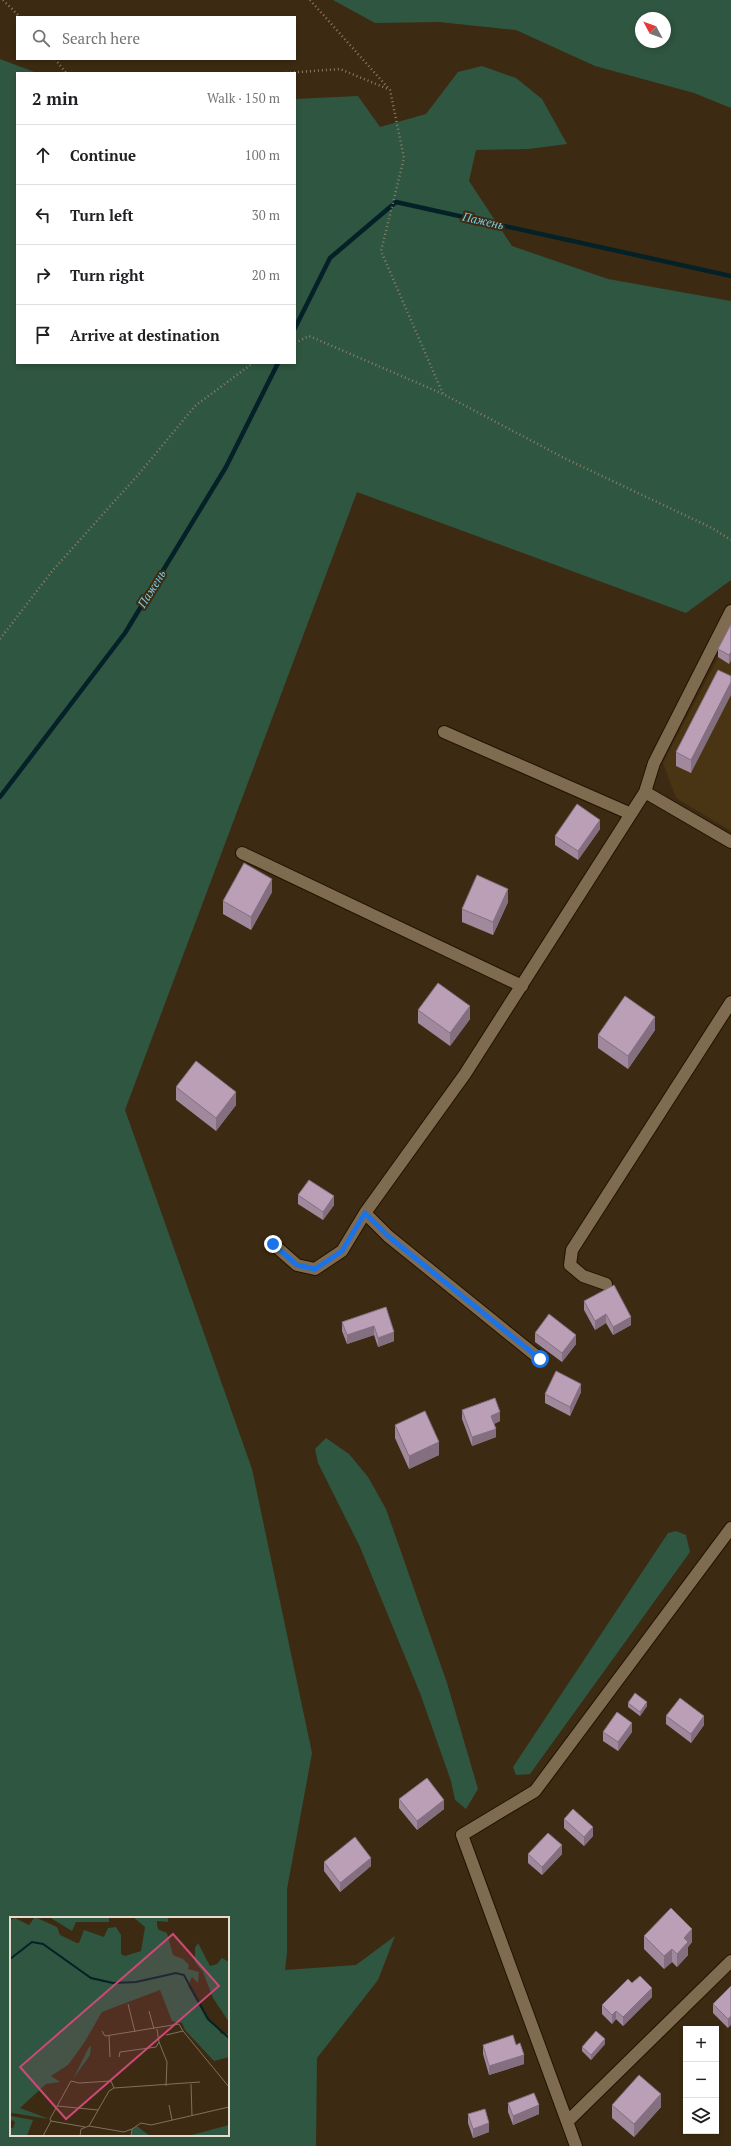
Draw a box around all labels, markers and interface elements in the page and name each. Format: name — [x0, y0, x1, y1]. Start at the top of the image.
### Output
north arrow — [635, 12, 671, 48]
search box — [16, 16, 296, 60]
icon: search — [30, 27, 52, 49]
text: Search here — [62, 28, 140, 48]
text: 2 min — [32, 87, 79, 110]
text: Walk · 150 m — [207, 89, 280, 107]
icon: ahead — [32, 144, 54, 166]
text: Continue — [70, 145, 136, 165]
text: 100 m — [245, 146, 280, 164]
icon: left — [32, 204, 54, 226]
text: Turn left — [70, 205, 134, 225]
text: 30 m — [252, 206, 280, 224]
water label: Пажень — [460, 208, 506, 233]
icon: right — [32, 264, 54, 286]
text: Turn right — [70, 265, 145, 285]
text: 20 m — [252, 266, 280, 284]
icon: arrive — [32, 324, 54, 346]
text: Arrive at destination — [70, 325, 220, 345]
water label: Пажень — [134, 567, 169, 611]
route end — [264, 1235, 282, 1253]
route start — [531, 1350, 549, 1368]
inset map — [10, 1917, 229, 2136]
map controls — [683, 2026, 719, 2134]
button: + — [683, 2026, 719, 2062]
button: − — [683, 2062, 719, 2098]
button: layers — [683, 2098, 719, 2134]

